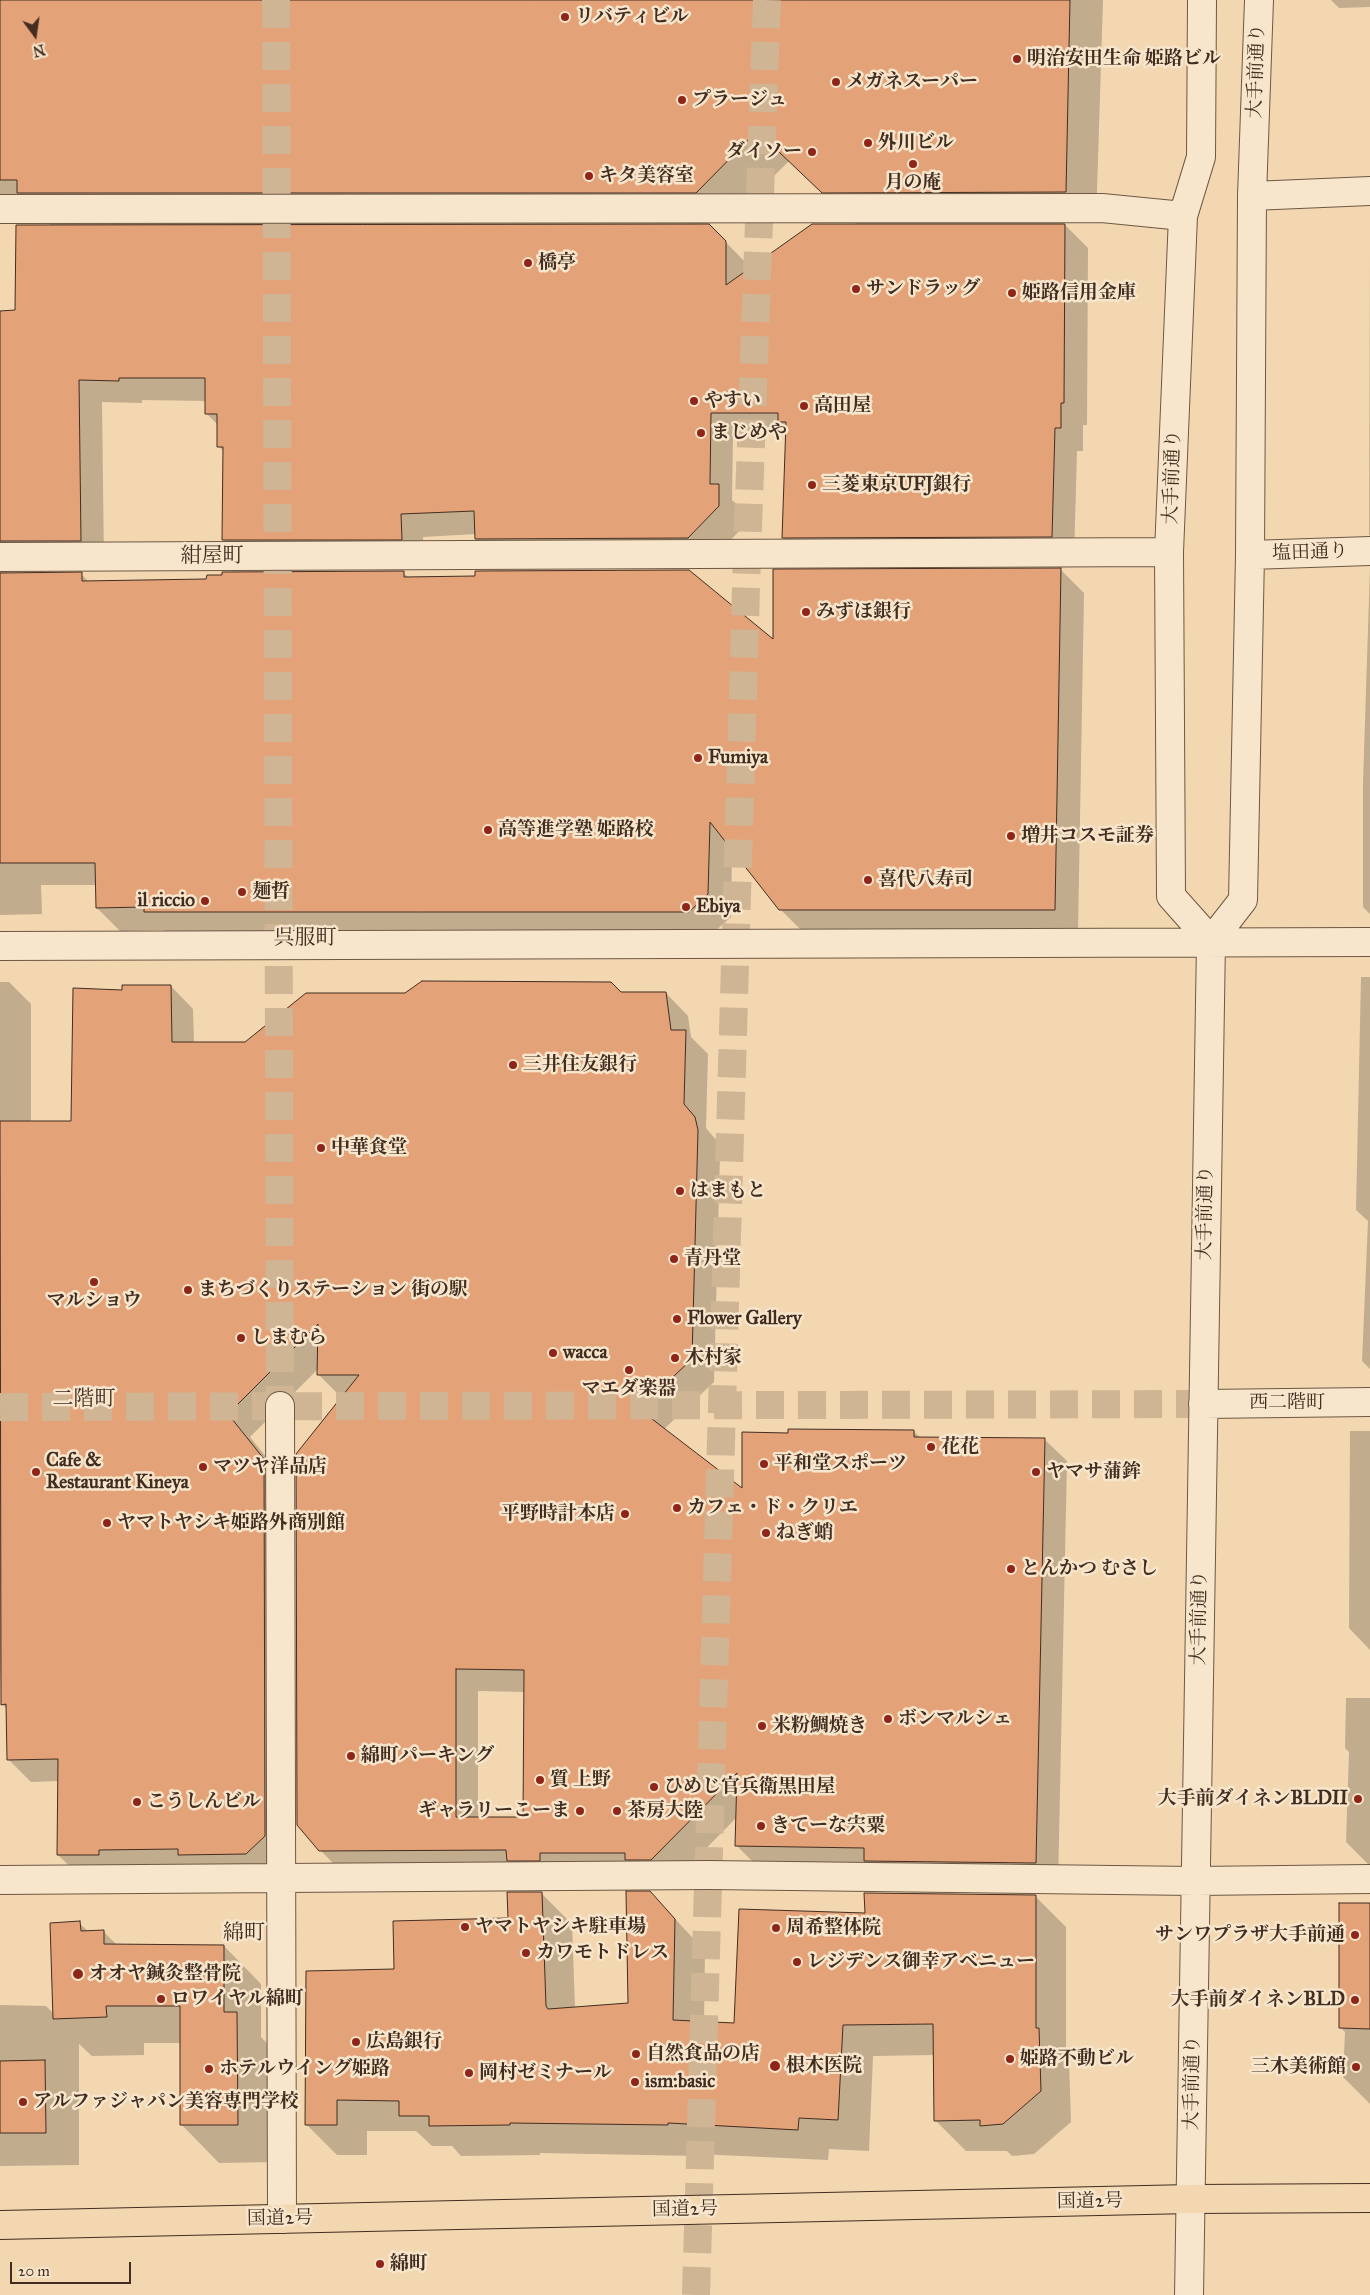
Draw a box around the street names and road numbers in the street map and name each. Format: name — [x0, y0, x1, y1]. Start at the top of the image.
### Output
street label: 大手前通り — [1244, 23, 1270, 119]
street label: 大手前通り — [1160, 429, 1186, 525]
street label: 塩田通り — [1272, 540, 1348, 566]
street label: 大手前通り — [1194, 1165, 1218, 1261]
street label: 西二階町 — [1249, 1392, 1325, 1414]
street label: 大手前通り — [1188, 1570, 1212, 1666]
street label: 大手前通り — [1181, 2035, 1205, 2131]
street label: 国道2号 — [1057, 2190, 1123, 2214]
street label: 国道2号 — [652, 2198, 718, 2222]
street label: 国道2号 — [247, 2207, 313, 2231]

